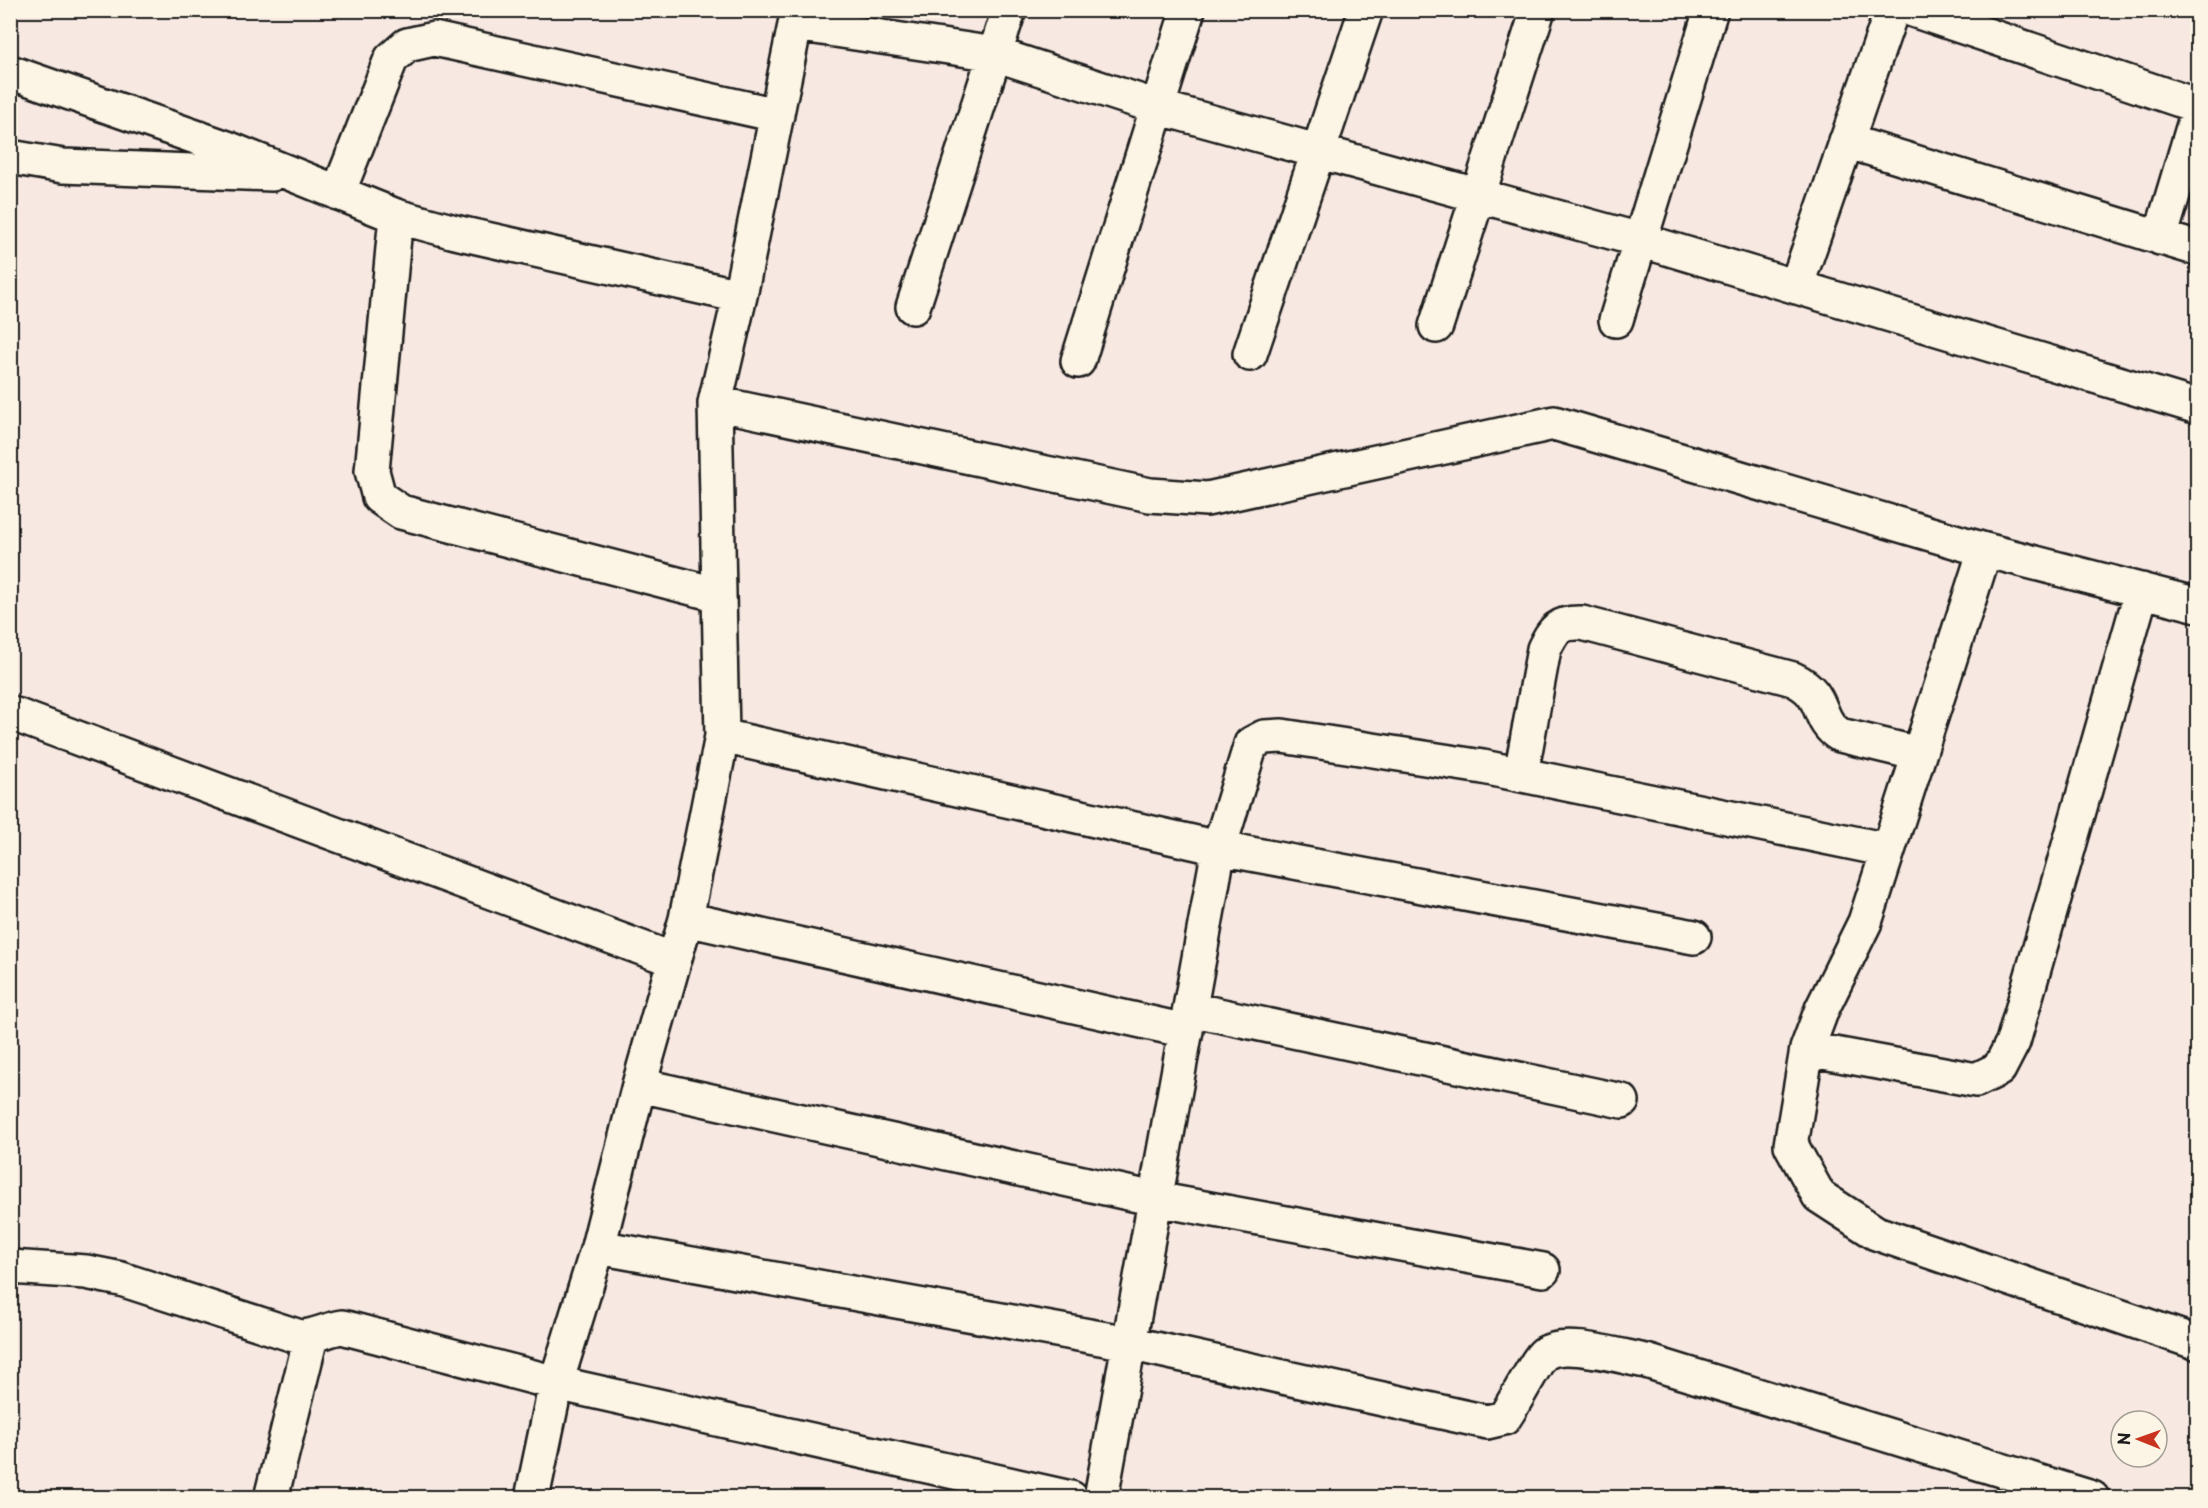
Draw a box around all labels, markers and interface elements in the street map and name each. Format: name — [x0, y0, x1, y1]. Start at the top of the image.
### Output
north arrow — [2109, 1409, 2169, 1469]
text: N — [2111, 1432, 2135, 1445]

